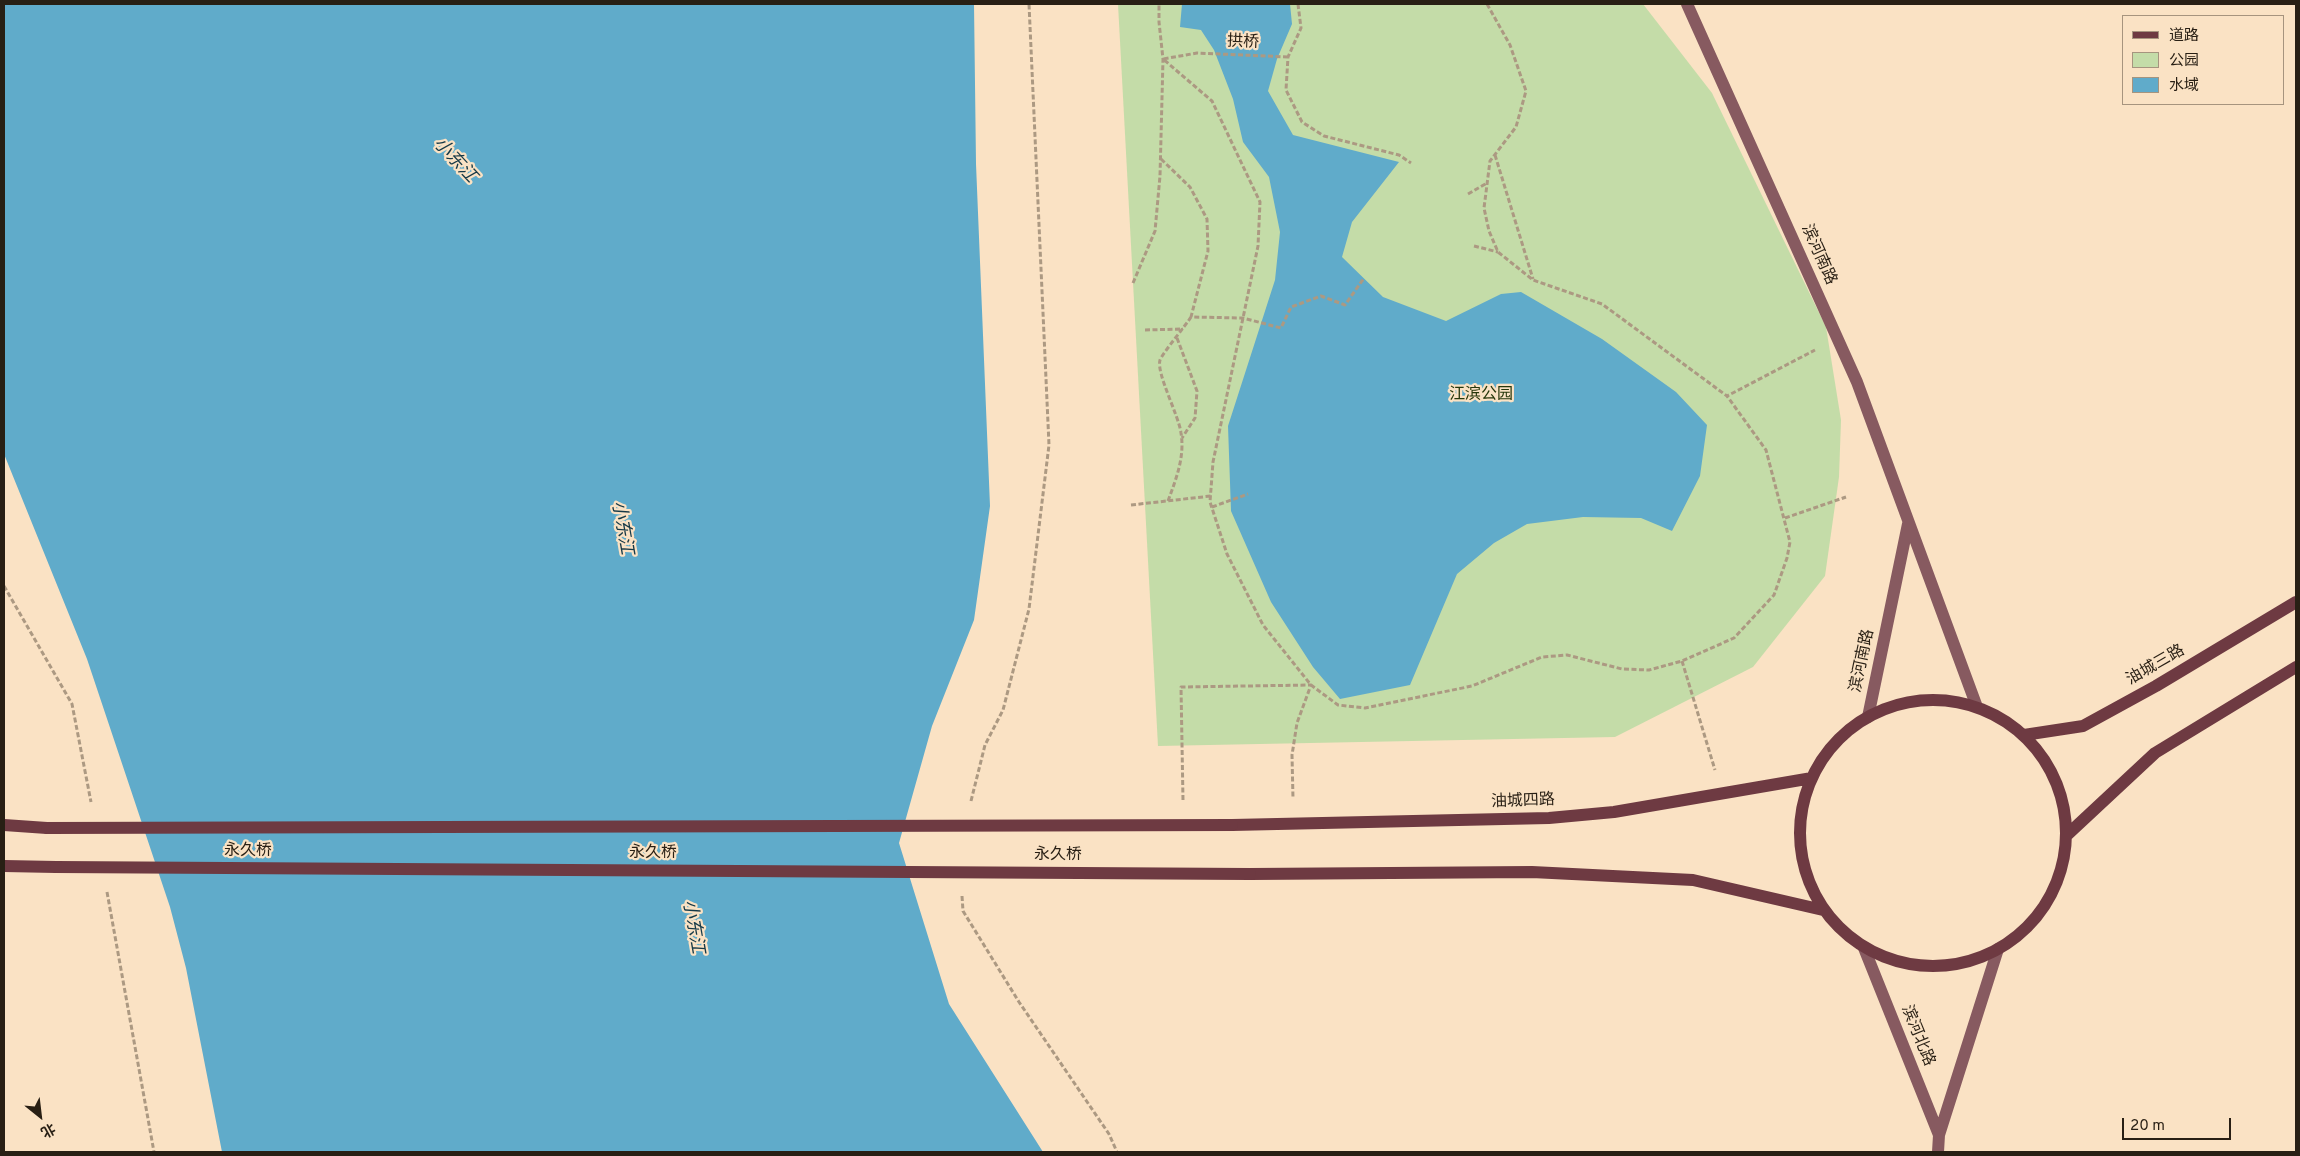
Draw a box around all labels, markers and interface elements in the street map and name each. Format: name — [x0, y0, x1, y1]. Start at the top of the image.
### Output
legend — [2122, 15, 2285, 105]
text: 道路 — [2169, 27, 2199, 46]
street label: 拱桥 — [1227, 33, 1259, 53]
text: 公园 — [2169, 52, 2199, 71]
text: 水域 — [2169, 77, 2199, 96]
water label: 小东江 — [428, 134, 480, 188]
street label: 滨河南路 — [1796, 222, 1840, 288]
park label: 江滨公园 — [1449, 386, 1513, 406]
water label: 小东江 — [606, 500, 636, 556]
street label: 滨河南路 — [1847, 628, 1879, 694]
street label: 油城三路 — [2123, 642, 2189, 690]
street label: 油城四路 — [1491, 791, 1555, 813]
street label: 永久桥 — [224, 842, 272, 862]
street label: 永久桥 — [629, 844, 677, 864]
street label: 永久桥 — [1034, 846, 1082, 866]
water label: 小东江 — [677, 899, 707, 955]
street label: 滨河北路 — [1896, 1003, 1938, 1069]
north arrow — [15, 1091, 65, 1141]
scale bar — [2125, 1108, 2234, 1140]
text: 20 m — [2130, 1117, 2165, 1136]
text: 北 — [37, 1119, 58, 1140]

